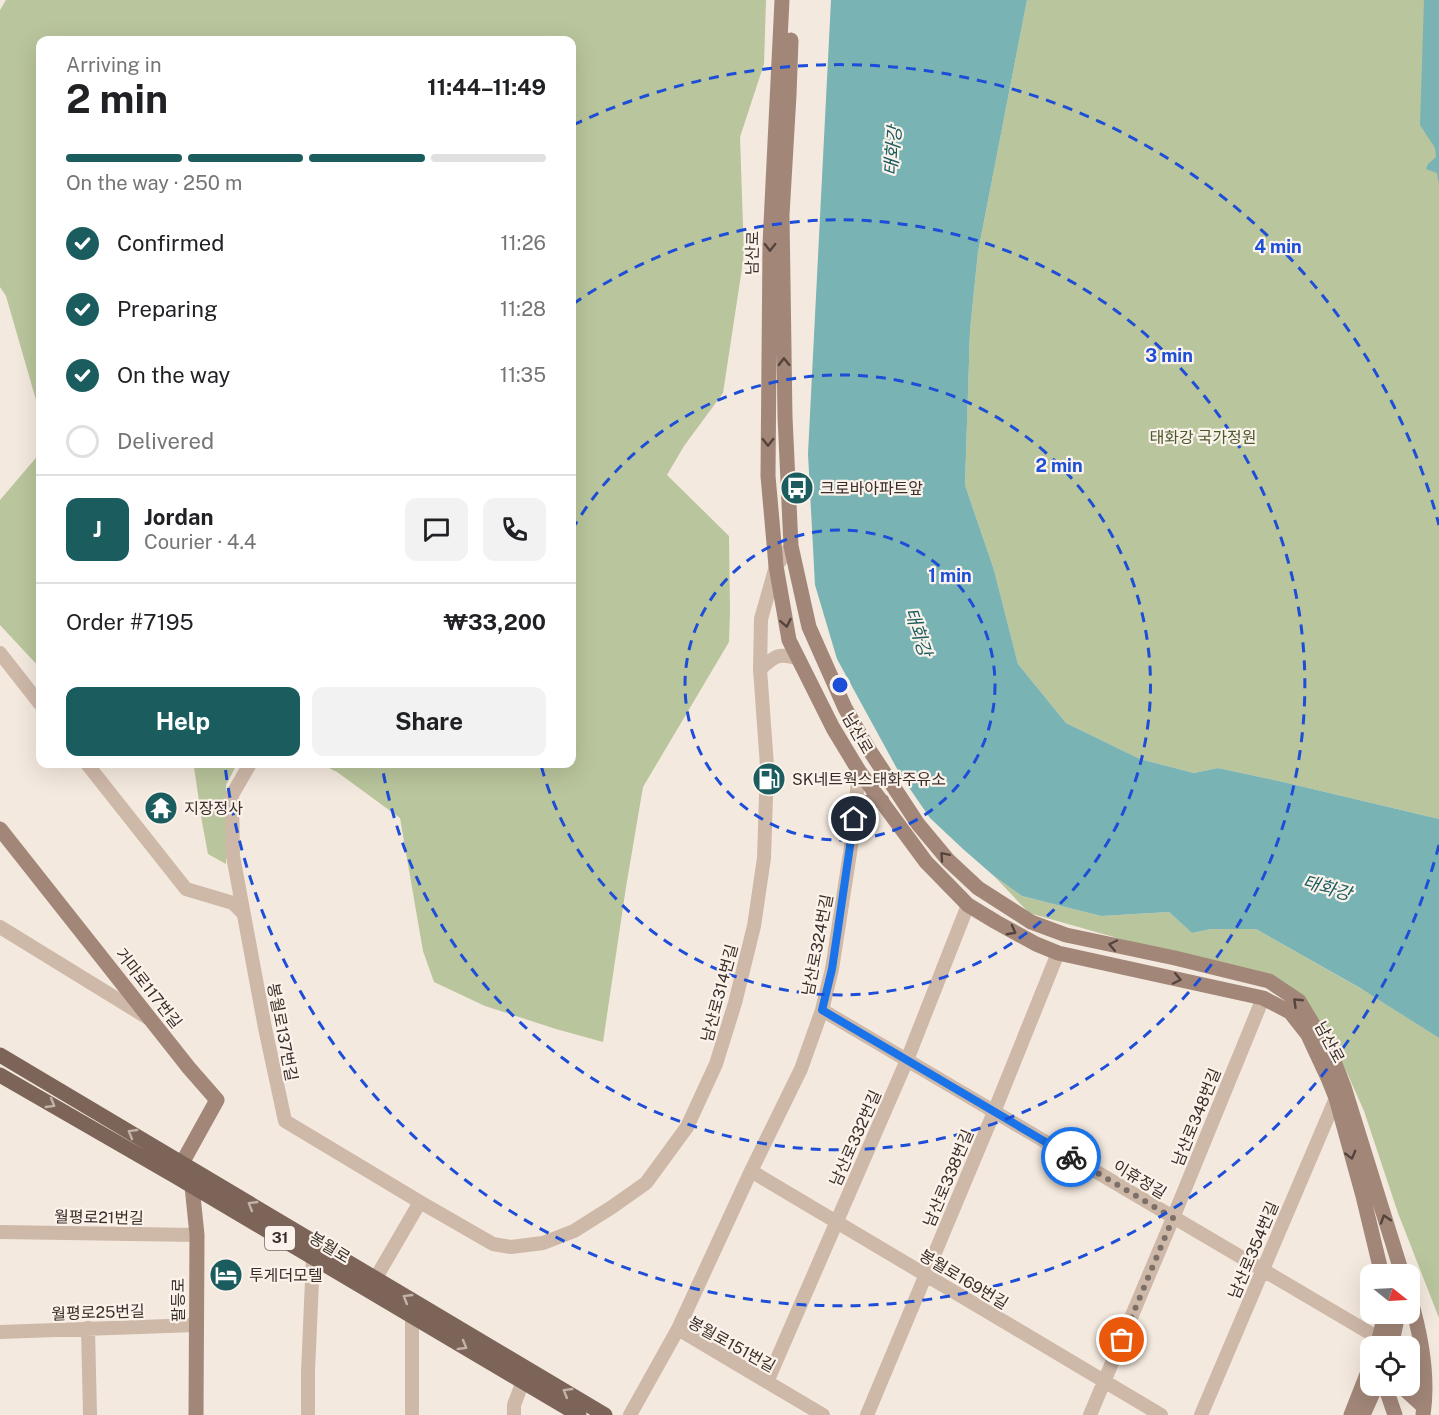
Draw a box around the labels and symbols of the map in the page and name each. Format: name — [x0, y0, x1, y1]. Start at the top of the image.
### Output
water label: 태화강 — [880, 123, 905, 177]
street label: 남산로 — [743, 230, 762, 275]
text: 4 min — [1254, 236, 1302, 257]
one-way arrow — [764, 243, 776, 252]
text: 3 min — [1145, 345, 1193, 366]
one-way arrow — [778, 357, 790, 366]
park label: 태화강 국가정원 — [1150, 428, 1256, 447]
one-way arrow — [762, 438, 774, 447]
text: 2 min — [1035, 455, 1083, 476]
bus stop icon: 크로바아파트앞 — [779, 470, 815, 506]
place label: 크로바아파트앞 — [820, 479, 923, 498]
text: 1 min — [928, 565, 972, 586]
water label: 태화강 — [901, 605, 937, 661]
one-way arrow — [779, 618, 792, 628]
centre of rings — [830, 675, 850, 695]
street label: 남산로 — [838, 709, 877, 757]
fuel station icon: SK네트웍스태화주유소 — [751, 761, 787, 797]
place label: SK네트웍스태화주유소 — [792, 770, 946, 789]
temple icon: 지장정사 — [143, 790, 179, 826]
pin — [828, 793, 879, 844]
place label: 지장정사 — [184, 799, 243, 818]
one-way arrow — [940, 852, 951, 863]
water label: 태화강 — [1300, 871, 1356, 905]
street label: 남산로324번길 — [798, 893, 837, 998]
one-way arrow — [1006, 924, 1016, 935]
one-way arrow — [1108, 939, 1118, 952]
street label: 남산로314번길 — [697, 942, 742, 1044]
street label: 거마로117번길 — [111, 945, 186, 1032]
one-way arrow — [1172, 972, 1182, 985]
street label: 봉월로137번길 — [264, 981, 301, 1083]
one-way arrow — [1293, 998, 1303, 1009]
street label: 남산로 — [1311, 1018, 1348, 1066]
street label: 남산로348번길 — [1168, 1065, 1225, 1169]
street label: 남산로332번길 — [826, 1087, 885, 1189]
one-way arrow — [45, 1097, 55, 1108]
street label: 남산로338번길 — [919, 1127, 978, 1230]
courier — [1041, 1127, 1101, 1187]
one-way arrow — [128, 1129, 138, 1141]
one-way arrow — [1344, 1149, 1356, 1160]
street label: 이휴정길 — [1110, 1156, 1170, 1203]
street label: 남산로354번길 — [1224, 1199, 1283, 1302]
one-way arrow — [248, 1201, 258, 1213]
street label: 월평로21번길 — [54, 1207, 144, 1228]
one-way arrow — [1380, 1214, 1393, 1225]
road number: 31 — [265, 1226, 295, 1250]
street label: 봉월로 — [306, 1228, 354, 1267]
street label: 봉월로169번길 — [916, 1246, 1011, 1313]
hotel icon: 투게더모텔 — [208, 1257, 244, 1293]
north arrow — [1360, 1264, 1420, 1324]
place label: 투게더모텔 — [249, 1266, 323, 1285]
street label: 팔등로 — [169, 1278, 188, 1322]
one-way arrow — [403, 1293, 413, 1305]
street label: 월평로25번길 — [51, 1301, 145, 1324]
street label: 봉월로151번길 — [685, 1313, 779, 1376]
pin — [1096, 1314, 1147, 1365]
one-way arrow — [457, 1339, 467, 1350]
one-way arrow — [563, 1388, 573, 1400]

